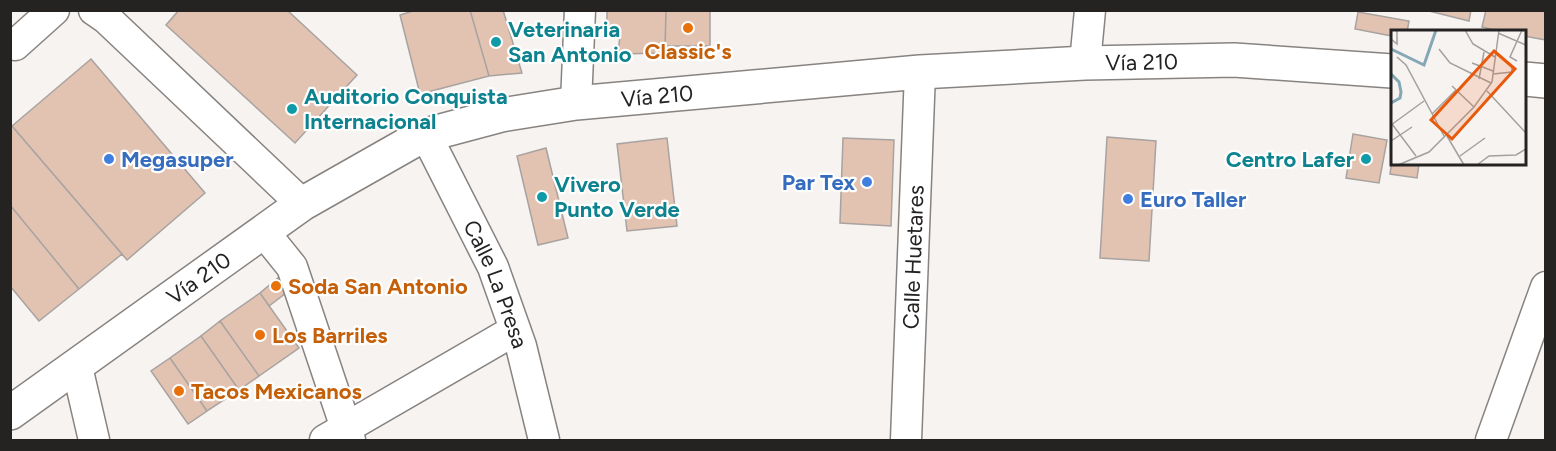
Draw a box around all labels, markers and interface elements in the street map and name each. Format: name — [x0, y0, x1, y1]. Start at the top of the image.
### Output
place label: Veterinaria San Antonio — [508, 16, 632, 68]
marker: Classic's — [681, 21, 695, 35]
inset map — [1391, 30, 1526, 165]
marker: Veterinaria San Antonio — [489, 35, 503, 49]
place label: Classic's — [645, 38, 731, 65]
street label: Vía 210 — [1105, 48, 1178, 77]
street label: Vía 210 — [620, 79, 694, 113]
place label: Auditorio Conquista Internacional — [304, 83, 508, 135]
marker: Auditorio Conquista Internacional — [285, 102, 299, 116]
place label: Megasuper — [121, 146, 234, 173]
place label: Centro Lafer — [1226, 146, 1355, 173]
marker: Megasuper — [102, 152, 116, 166]
marker: Centro Lafer — [1359, 152, 1373, 166]
place label: Par Tex — [782, 169, 855, 196]
place label: Vivero Punto Verde — [554, 171, 680, 223]
marker: Par Tex — [860, 175, 874, 189]
street label: Calle Huetares — [897, 185, 930, 330]
place label: Euro Taller — [1140, 186, 1247, 213]
marker: Vivero Punto Verde — [535, 190, 549, 204]
marker: Euro Taller — [1121, 192, 1135, 206]
street label: Calle La Presa — [457, 216, 534, 352]
street label: Vía 210 — [162, 246, 236, 310]
place label: Soda San Antonio — [288, 273, 468, 300]
marker: Soda San Antonio — [269, 279, 283, 293]
place label: Los Barriles — [272, 322, 388, 349]
marker: Los Barriles — [253, 328, 267, 342]
place label: Tacos Mexicanos — [191, 378, 362, 405]
marker: Tacos Mexicanos — [172, 384, 186, 398]

